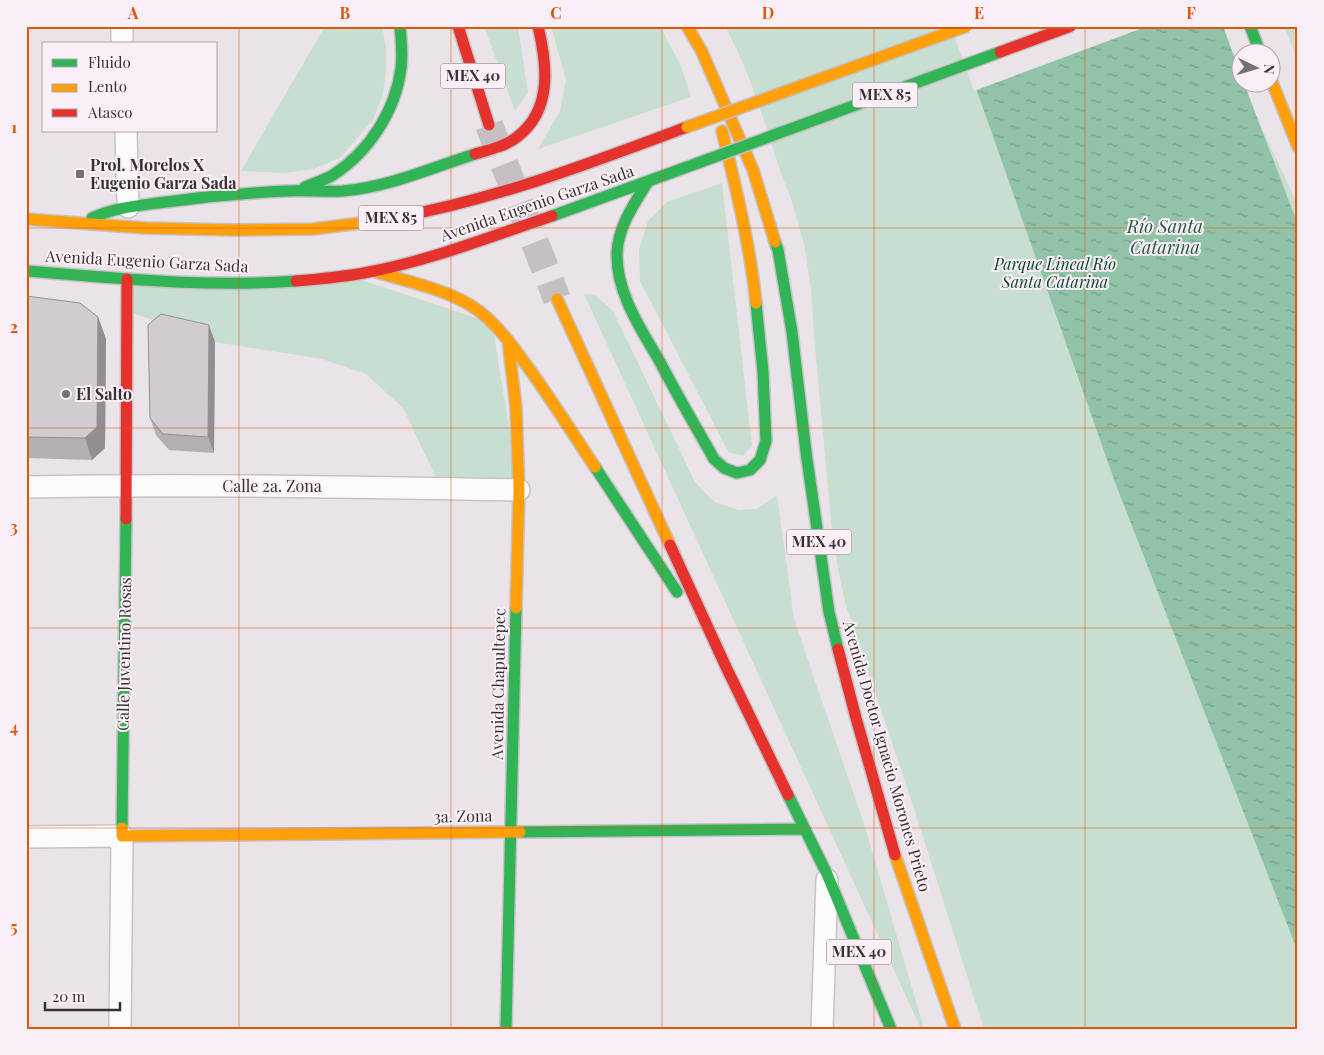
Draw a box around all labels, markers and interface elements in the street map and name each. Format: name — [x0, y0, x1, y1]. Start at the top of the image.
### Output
text: A — [127, 2, 139, 23]
text: B — [340, 2, 351, 23]
text: C — [550, 2, 562, 23]
text: D — [762, 2, 774, 23]
text: E — [974, 2, 984, 23]
text: F — [1186, 2, 1196, 23]
legend — [42, 42, 218, 132]
north arrow — [1232, 42, 1282, 92]
text: Fluido — [88, 52, 131, 72]
text: N — [1260, 63, 1279, 75]
road number: MEX 40 — [440, 64, 506, 88]
text: Lento — [88, 76, 127, 96]
road number: MEX 85 — [852, 82, 918, 108]
text: Atasco — [87, 102, 132, 122]
text: 1 — [11, 116, 17, 137]
place label: Prol. Morelos X Eugenio Garza Sada — [90, 154, 237, 193]
street label: Avenida Eugenio Garza Sada — [436, 160, 636, 246]
marker: Prol. Morelos X Eugenio Garza Sada — [74, 168, 86, 180]
road number: MEX 85 — [358, 206, 424, 230]
water label: Río Santa Catarina — [1126, 214, 1203, 259]
street label: Avenida Eugenio Garza Sada — [44, 245, 249, 276]
park label: Parque Lineal Río Santa Catarina — [993, 253, 1116, 292]
text: 2 — [10, 316, 18, 337]
place label: El Salto — [76, 383, 132, 404]
marker: El Salto — [60, 388, 72, 400]
street label: Calle 2a. Zona — [222, 475, 322, 496]
text: 3 — [10, 516, 18, 537]
road number: MEX 40 — [786, 530, 852, 554]
street label: Calle Juventino Rosas — [112, 577, 135, 731]
street label: Avenida Chapultepec — [486, 608, 509, 761]
street label: Avenida Doctor Ignacio Morones Prieto — [838, 617, 936, 894]
text: 4 — [10, 716, 18, 737]
street label: 3a. Zona — [433, 804, 493, 827]
text: 5 — [10, 916, 18, 937]
road number: MEX 40 — [826, 940, 892, 964]
scale bar — [45, 980, 120, 1012]
text: 20 m — [52, 986, 86, 1006]

